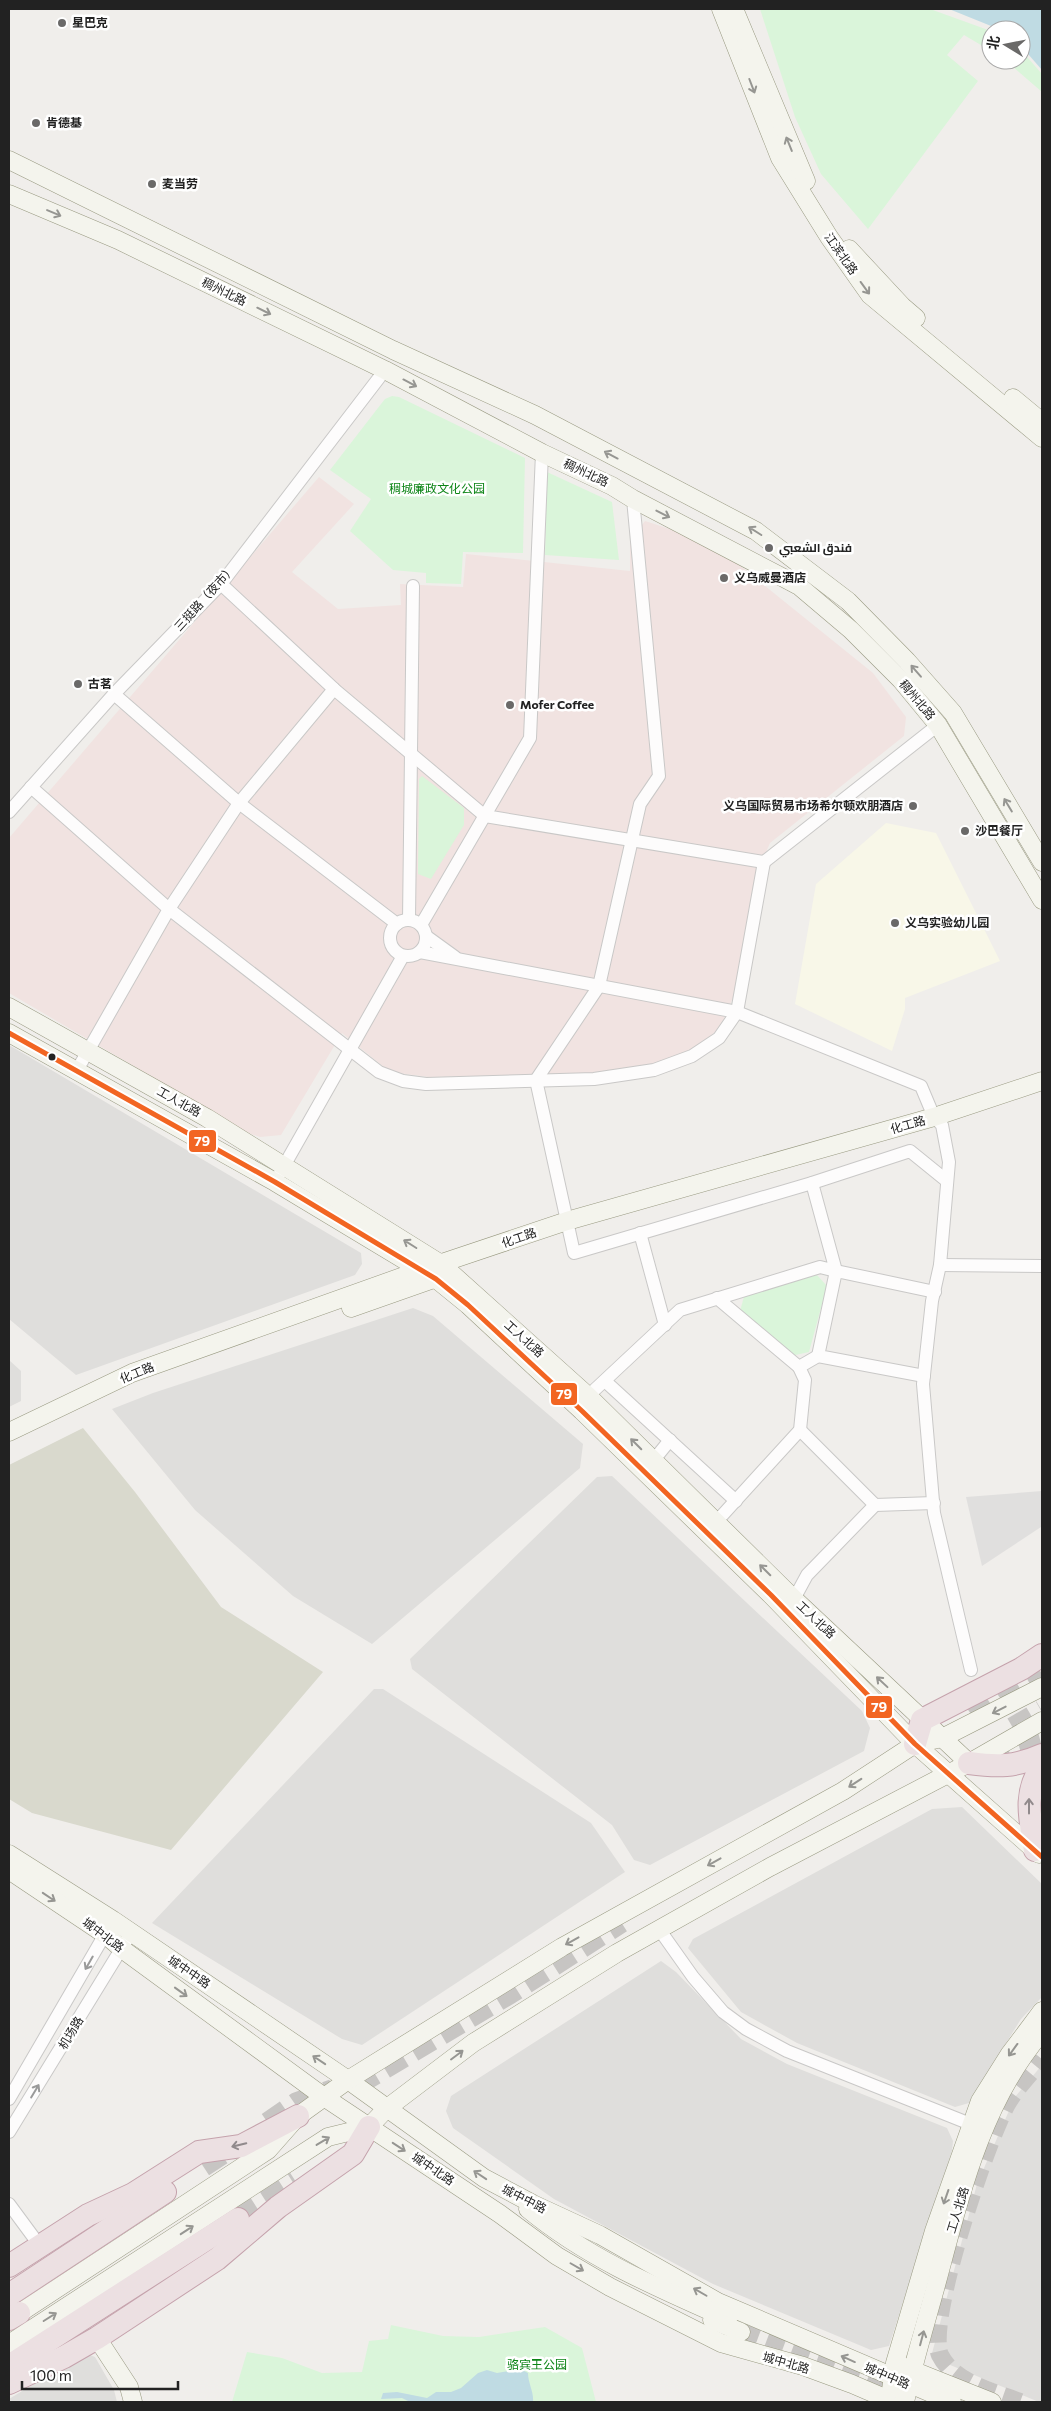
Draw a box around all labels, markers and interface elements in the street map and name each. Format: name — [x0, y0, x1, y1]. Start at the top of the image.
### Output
place label: 星巴克 — [72, 15, 108, 29]
marker: 星巴克 — [56, 17, 68, 29]
north arrow — [981, 20, 1031, 70]
text: 北 — [983, 34, 1002, 51]
one-way arrow — [748, 78, 757, 94]
place label: 肯德基 — [46, 115, 82, 129]
marker: 肯德基 — [30, 117, 42, 129]
one-way arrow — [784, 137, 793, 152]
place label: 麦当劳 — [162, 176, 198, 190]
marker: 麦当劳 — [146, 178, 158, 190]
one-way arrow — [46, 208, 61, 218]
street label: 江滨北路 — [822, 230, 861, 277]
street label: 稠州北路 — [200, 274, 249, 308]
one-way arrow — [860, 281, 870, 295]
one-way arrow — [256, 307, 271, 316]
one-way arrow — [402, 379, 417, 388]
one-way arrow — [604, 450, 619, 459]
street label: 稠州北路 — [562, 456, 611, 489]
park label: 稠城廉政文化公园 — [389, 481, 485, 495]
one-way arrow — [655, 509, 670, 519]
one-way arrow — [748, 525, 762, 535]
place label: فندق الشعبي — [779, 540, 852, 558]
marker: فندق الشعبي — [763, 542, 775, 554]
street label: 三挺路（夜市） — [171, 561, 238, 633]
place label: 义乌威曼酒店 — [734, 570, 806, 584]
marker: 义乌威曼酒店 — [718, 572, 730, 584]
one-way arrow — [911, 665, 922, 678]
place label: 古茗 — [88, 676, 112, 690]
street label: 稠州北路 — [897, 676, 939, 722]
marker: 古茗 — [72, 678, 84, 690]
place label: Mofer Coffee — [520, 697, 594, 711]
marker: Mofer Coffee — [504, 699, 516, 711]
place label: 义乌国际贸易市场希尔顿欢朋酒店 — [723, 798, 903, 812]
one-way arrow — [1003, 798, 1013, 812]
marker: 义乌国际贸易市场希尔顿欢朋酒店 — [907, 800, 919, 812]
place label: 沙巴餐厅 — [975, 823, 1023, 837]
marker: 沙巴餐厅 — [959, 825, 971, 837]
place label: 义乌实验幼儿园 — [905, 915, 989, 929]
marker: 义乌实验幼儿园 — [889, 917, 901, 929]
unlabelled marker — [47, 1052, 57, 1062]
street label: 工人北路 — [155, 1083, 204, 1119]
street label: 化工路 — [888, 1112, 927, 1136]
line badge: 79 — [188, 1129, 217, 1153]
text: 79 — [194, 1132, 210, 1149]
street label: 化工路 — [499, 1225, 538, 1250]
one-way arrow — [403, 1239, 417, 1249]
street label: 工人北路 — [502, 1317, 547, 1360]
street label: 化工路 — [117, 1359, 156, 1385]
line badge: 79 — [550, 1382, 578, 1406]
text: 79 — [556, 1385, 572, 1402]
one-way arrow — [630, 1438, 642, 1450]
one-way arrow — [759, 1564, 771, 1576]
street label: 工人北路 — [794, 1598, 839, 1641]
one-way arrow — [876, 1676, 889, 1688]
line badge: 79 — [865, 1695, 893, 1719]
text: 79 — [871, 1698, 887, 1715]
one-way arrow — [992, 1706, 1007, 1715]
one-way arrow — [849, 1778, 863, 1788]
one-way arrow — [1024, 1799, 1034, 1815]
one-way arrow — [707, 1858, 722, 1868]
one-way arrow — [42, 1892, 56, 1902]
street label: 城中北路 — [80, 1914, 127, 1954]
one-way arrow — [565, 1937, 580, 1947]
street label: 城中中路 — [166, 1952, 213, 1990]
one-way arrow — [84, 1955, 94, 1969]
one-way arrow — [174, 1987, 188, 1997]
street label: 机场路 — [55, 2013, 85, 2052]
one-way arrow — [1008, 2043, 1018, 2057]
one-way arrow — [450, 2050, 464, 2060]
one-way arrow — [312, 2055, 326, 2065]
one-way arrow — [31, 2084, 41, 2098]
one-way arrow — [316, 2136, 330, 2147]
one-way arrow — [231, 2141, 247, 2150]
one-way arrow — [392, 2141, 406, 2152]
street label: 城中北路 — [410, 2149, 457, 2187]
one-way arrow — [473, 2170, 487, 2180]
street label: 城中中路 — [500, 2181, 549, 2215]
street label: 工人北路 — [943, 2185, 971, 2235]
one-way arrow — [940, 2189, 950, 2205]
one-way arrow — [179, 2224, 193, 2234]
one-way arrow — [569, 2263, 583, 2273]
one-way arrow — [693, 2287, 708, 2297]
one-way arrow — [43, 2312, 57, 2323]
one-way arrow — [917, 2331, 927, 2347]
street label: 城中北路 — [761, 2349, 811, 2375]
one-way arrow — [841, 2354, 856, 2363]
park label: 骆宾王公园 — [507, 2357, 567, 2371]
scale bar — [22, 2358, 179, 2390]
street label: 城中中路 — [863, 2359, 912, 2391]
text: 100 m — [30, 2366, 72, 2384]

